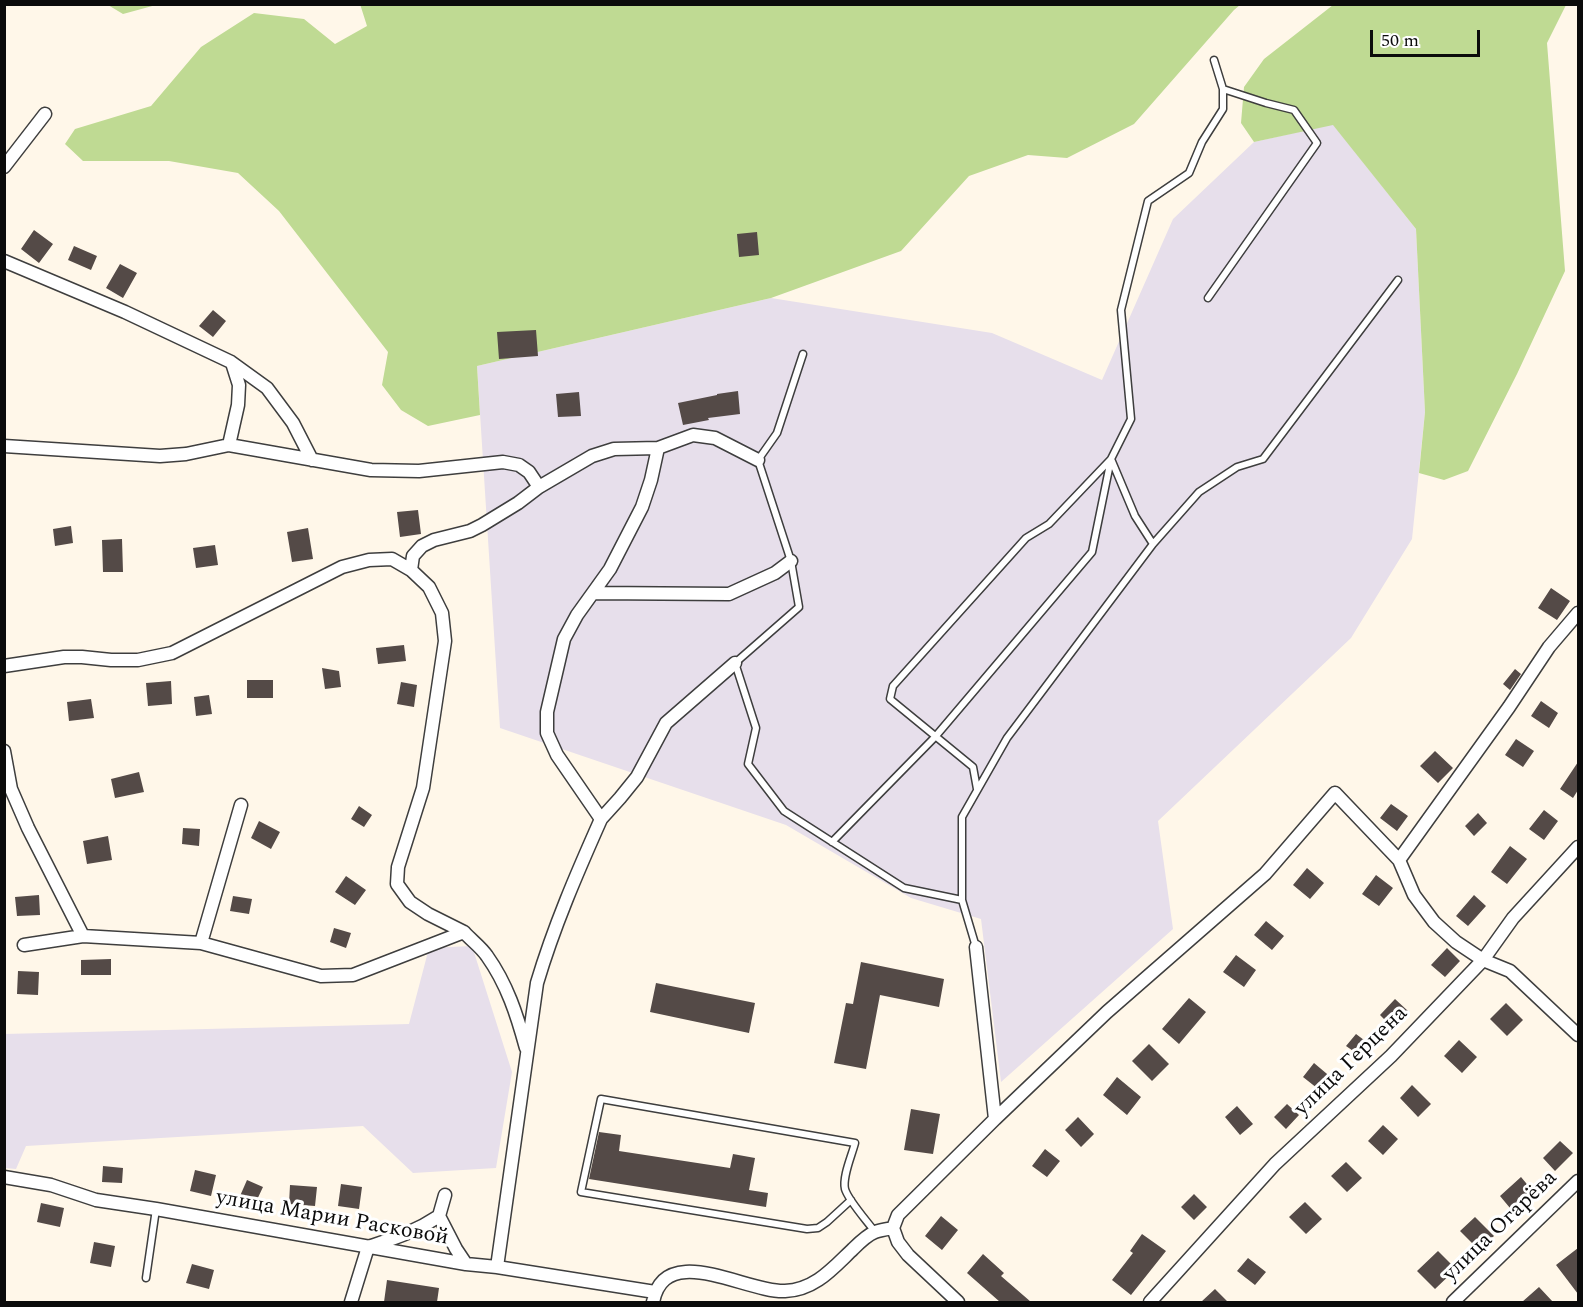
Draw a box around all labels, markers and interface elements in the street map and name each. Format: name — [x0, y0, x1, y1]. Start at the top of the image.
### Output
scale bar — [1373, 18, 1482, 56]
text: 50 m — [1381, 27, 1419, 54]
street label: улица Герцена — [1290, 1001, 1414, 1123]
street label: улица Огарёва — [1438, 1166, 1564, 1288]
street label: улица Марии Расковой — [214, 1186, 450, 1252]

